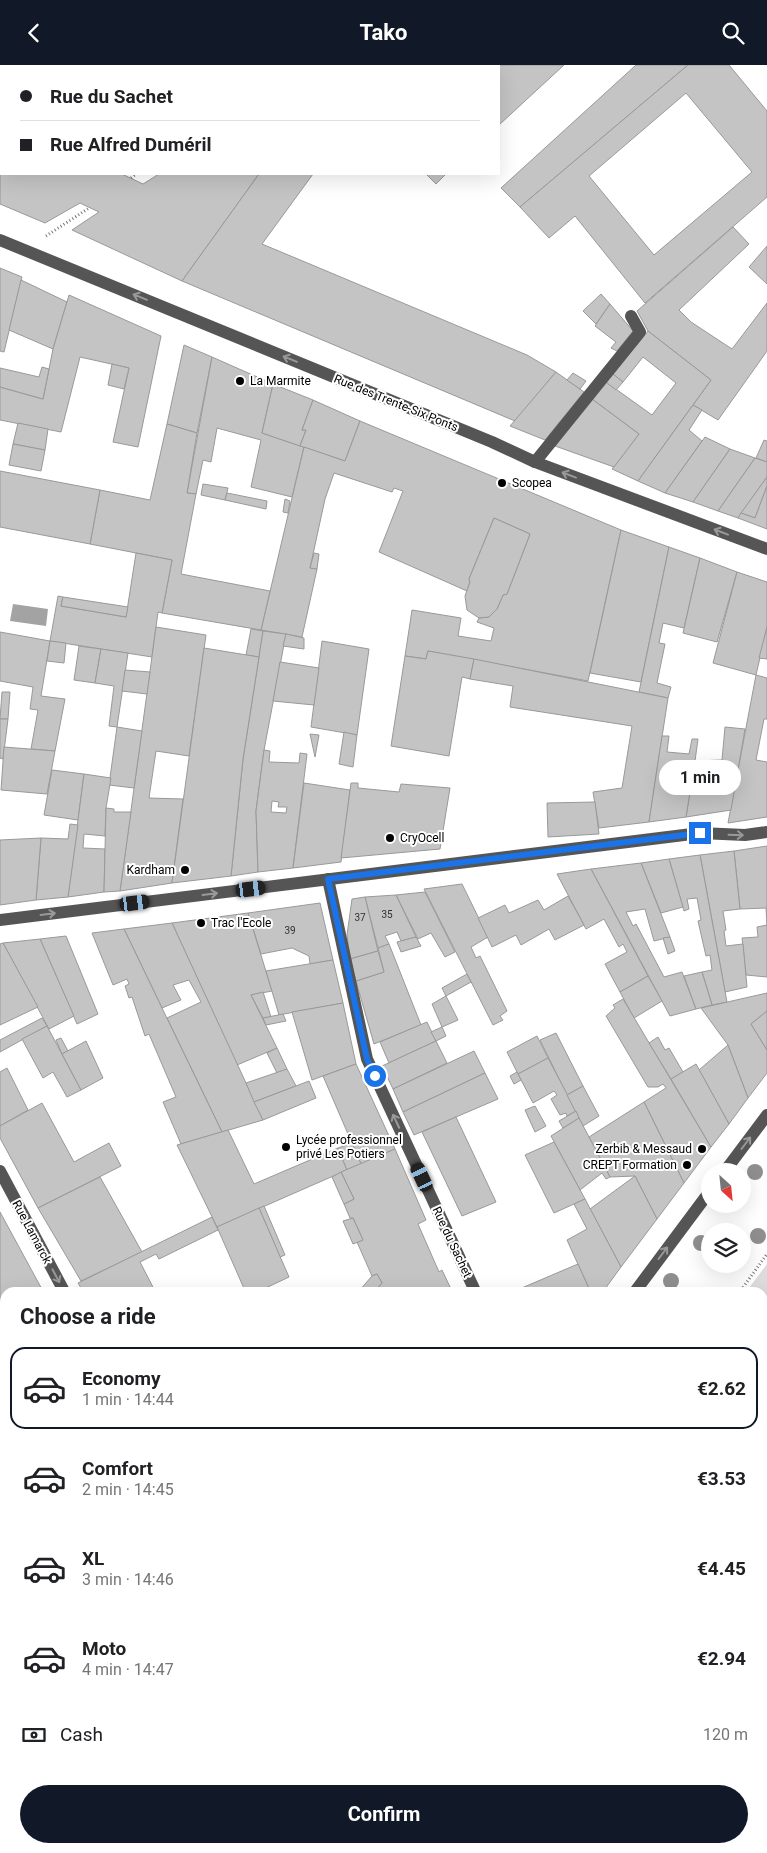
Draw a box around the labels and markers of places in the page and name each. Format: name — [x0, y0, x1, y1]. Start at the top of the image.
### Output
place label: La Marmite — [250, 374, 311, 388]
marker: La Marmite — [234, 375, 246, 387]
place label: Scopea — [512, 476, 552, 490]
marker: Scopea — [496, 477, 508, 489]
place label: CryOcell — [400, 831, 444, 845]
marker: CryOcell — [384, 832, 396, 844]
place label: Kardham — [127, 863, 175, 877]
marker: Kardham — [179, 864, 191, 876]
place label: Trac l'Ecole — [211, 916, 271, 930]
marker: Trac l'Ecole — [195, 917, 207, 929]
place label: Lycée professionnel privé Les Potiers — [296, 1133, 402, 1161]
marker: Lycée professionnel privé Les Potiers — [280, 1141, 292, 1153]
place label: Zerbib & Messaud — [596, 1142, 692, 1156]
marker: Zerbib & Messaud — [696, 1143, 708, 1155]
place label: CREPT Formation — [583, 1158, 677, 1172]
marker: CREPT Formation — [681, 1159, 693, 1171]

